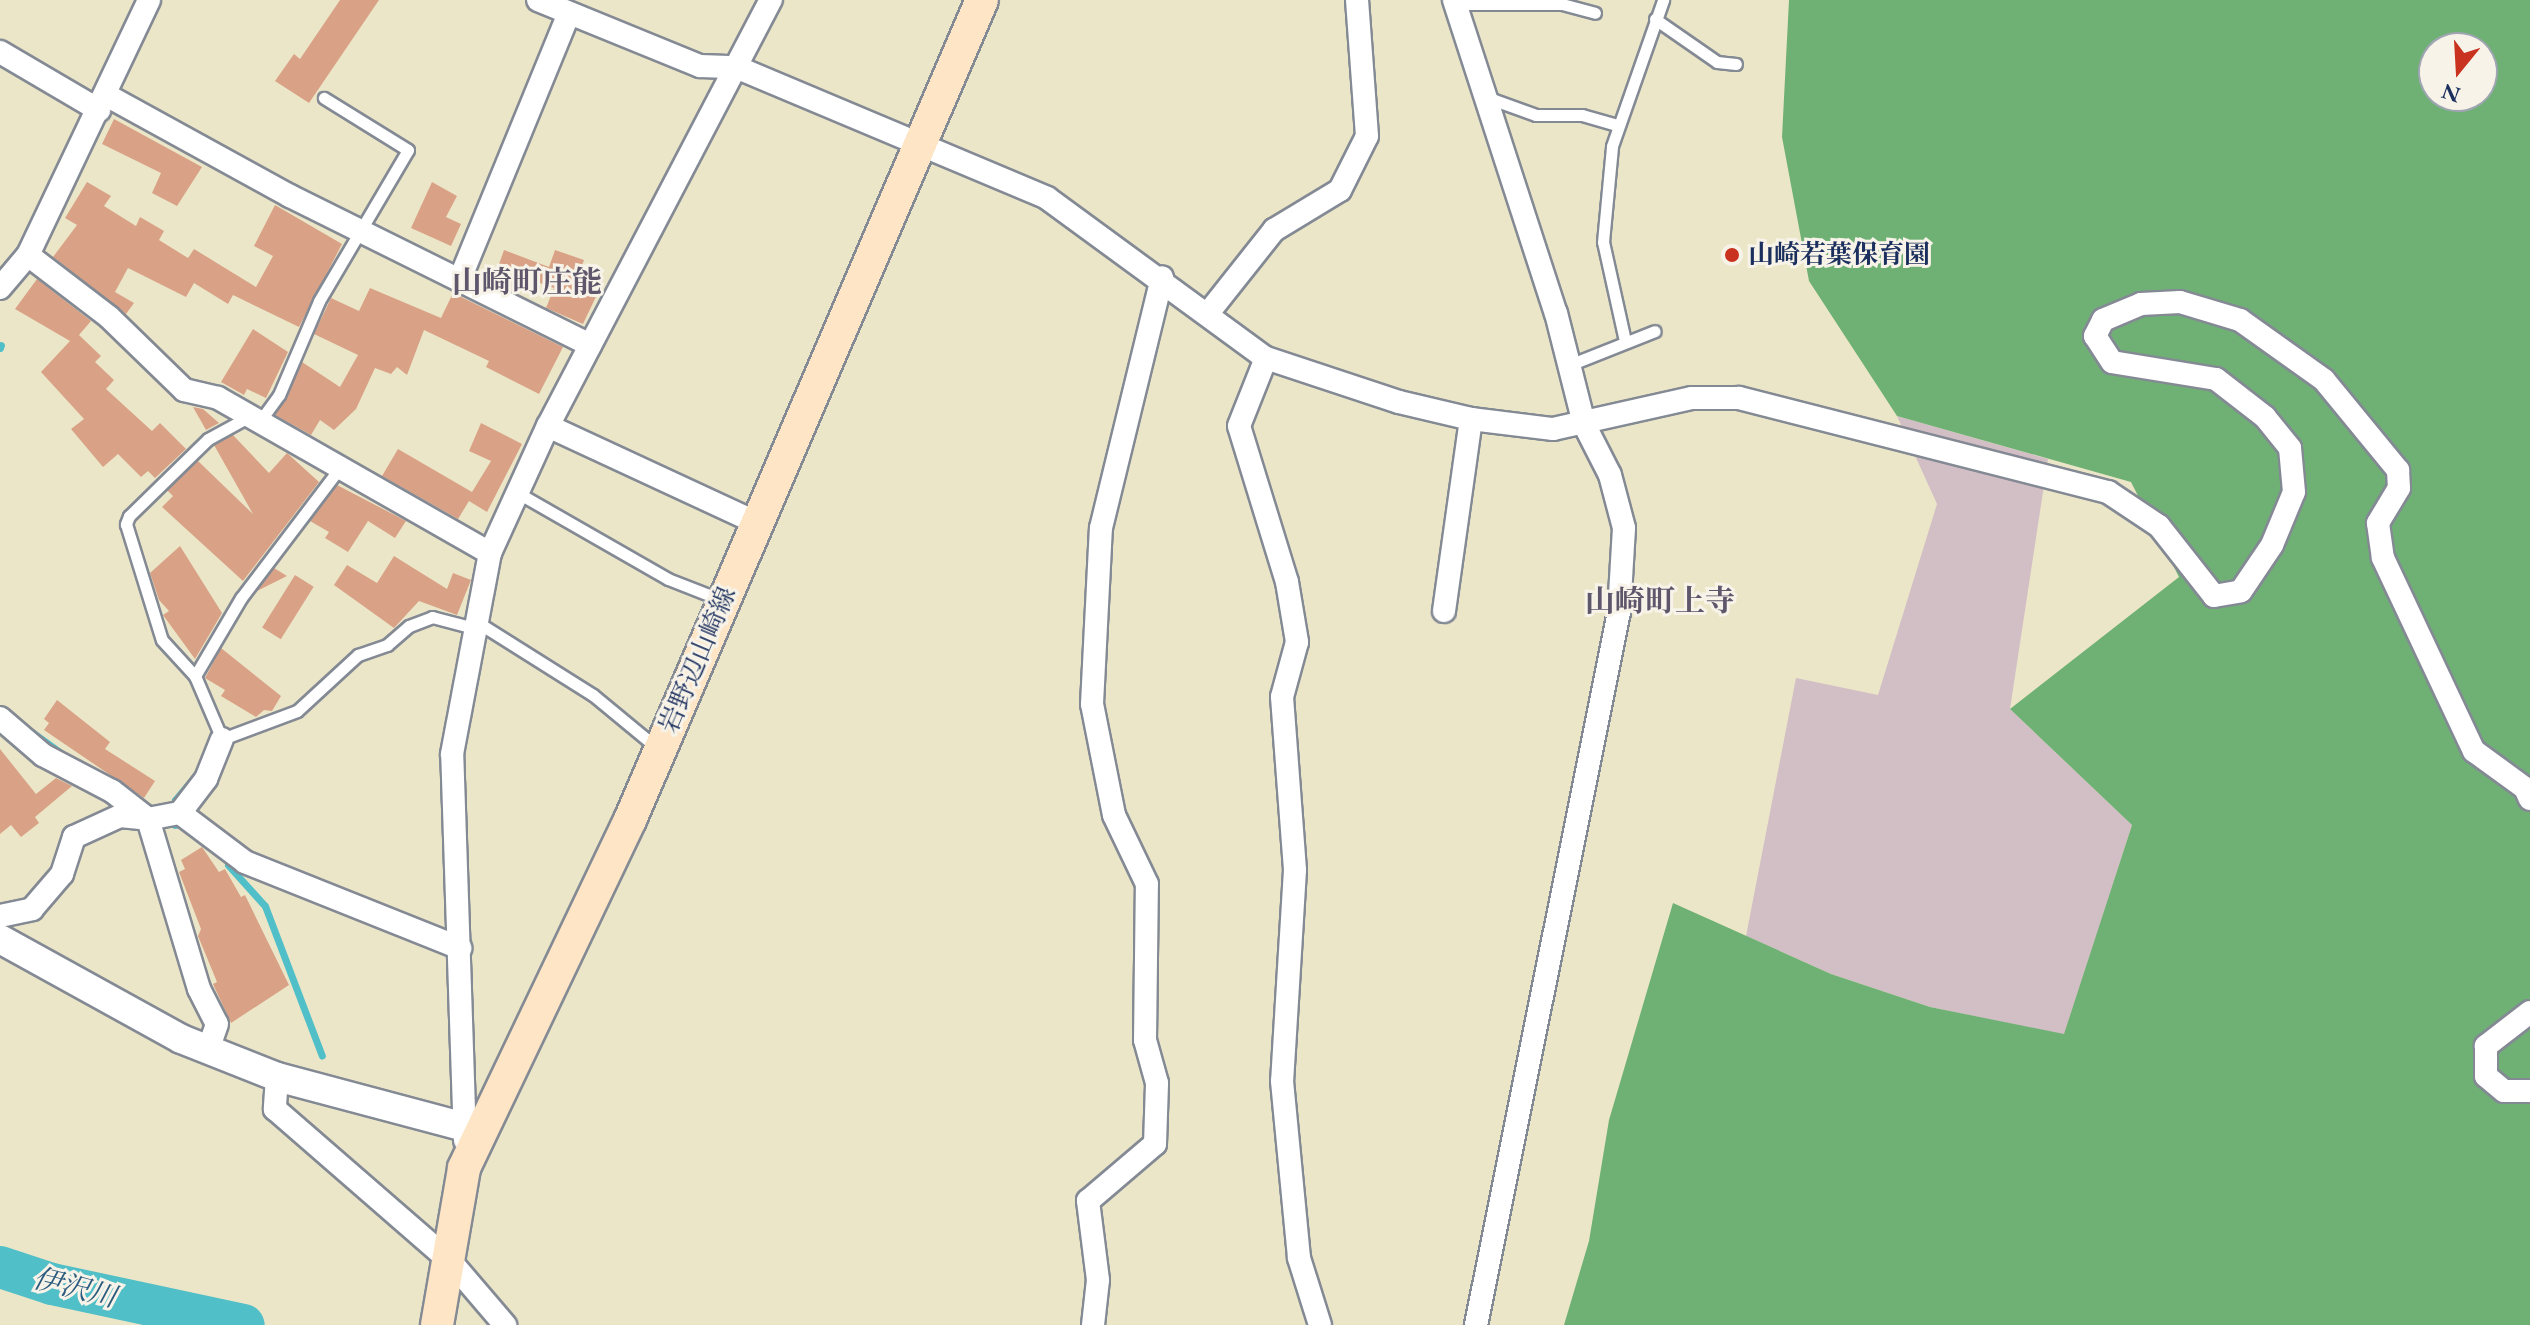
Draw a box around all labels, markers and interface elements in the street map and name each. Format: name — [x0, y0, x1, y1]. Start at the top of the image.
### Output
north arrow — [2418, 32, 2498, 112]
text: N — [2438, 77, 2464, 110]
place label: 山崎若葉保育園 — [1748, 239, 1930, 271]
marker: 山崎若葉保育園 — [1723, 246, 1741, 264]
district label: 山崎町庄能 — [452, 264, 602, 300]
street label: 岩野辺山崎線 — [653, 582, 743, 738]
district label: 山崎町上寺 — [1585, 583, 1735, 619]
water label: 伊沢川 — [30, 1261, 120, 1313]

